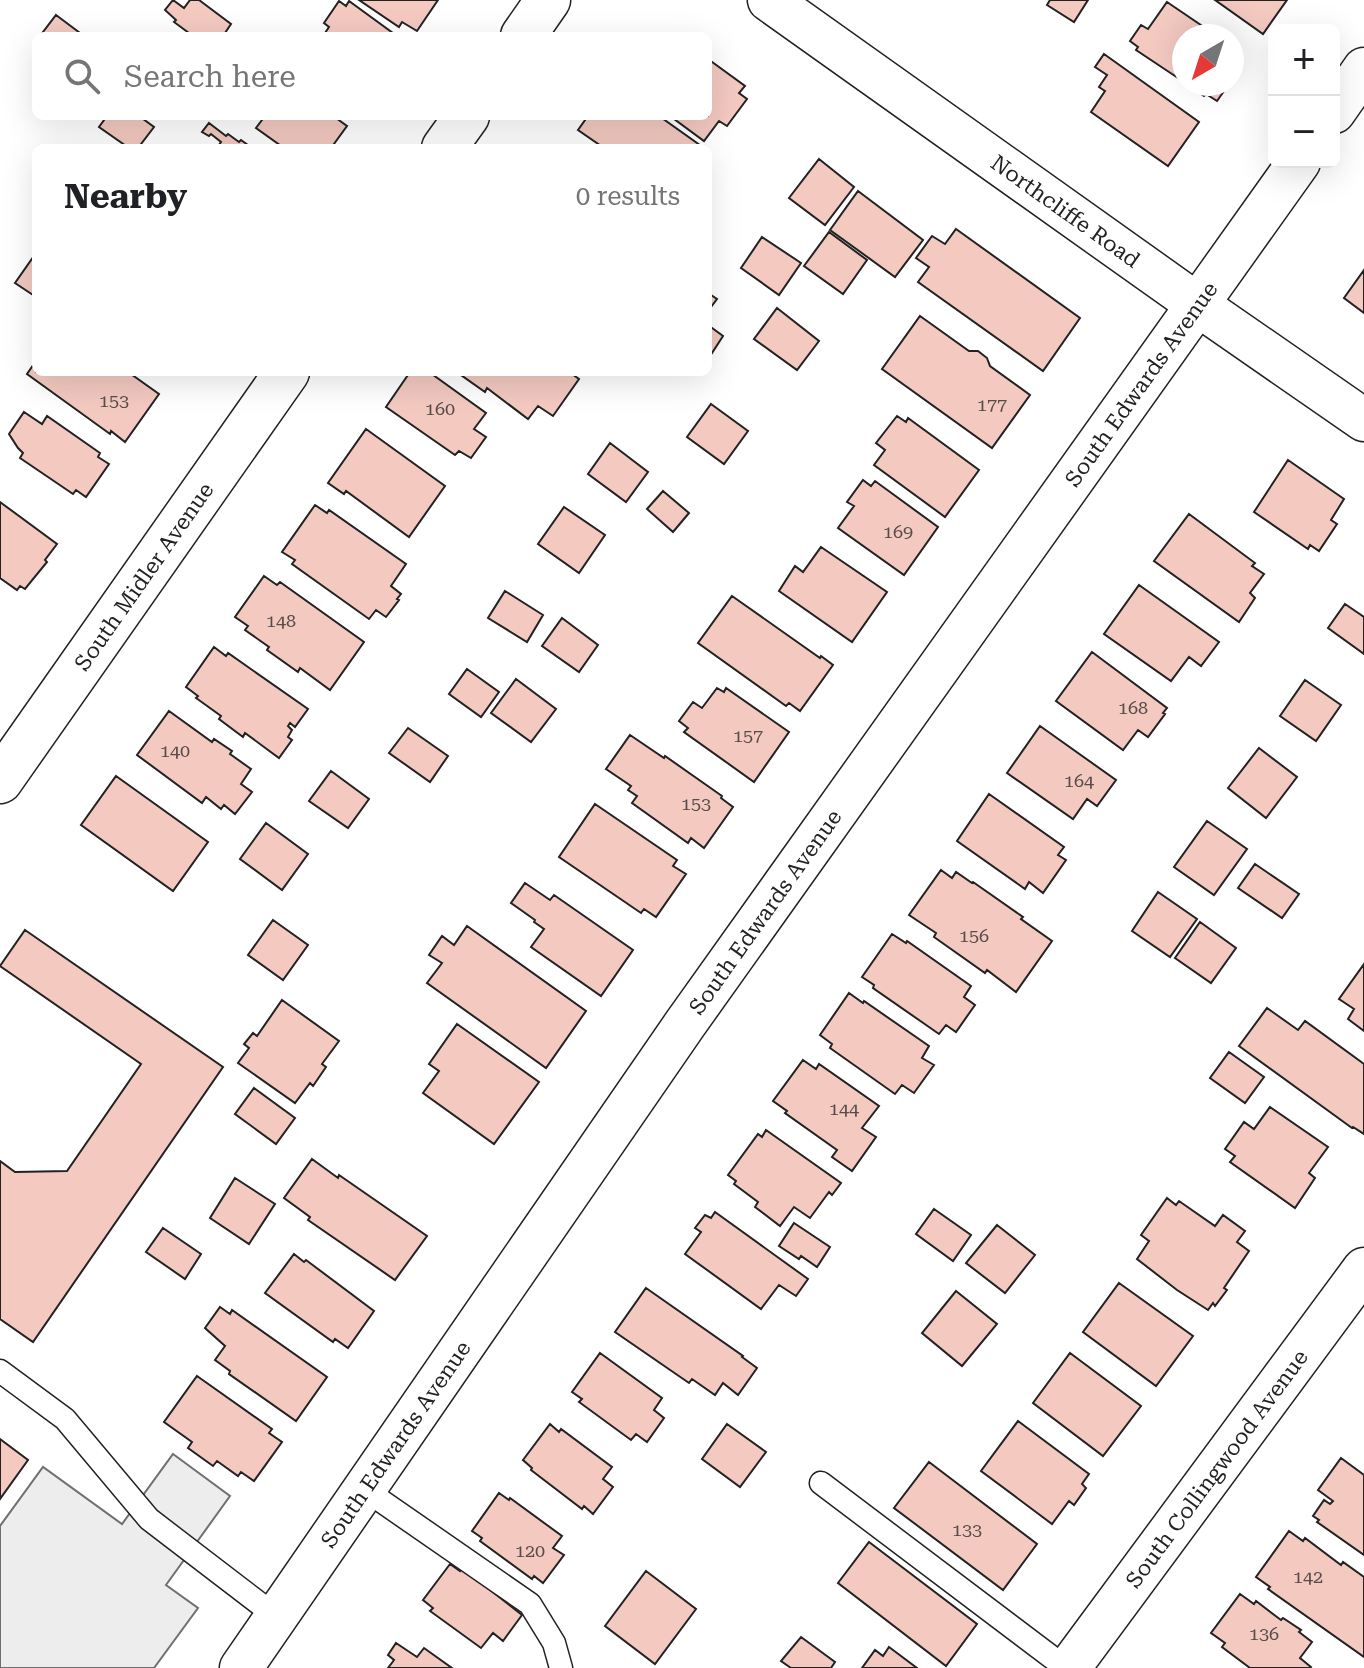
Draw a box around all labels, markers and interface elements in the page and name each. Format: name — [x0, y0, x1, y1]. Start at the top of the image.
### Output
north arrow — [1172, 24, 1244, 96]
map controls — [1268, 24, 1340, 168]
button: + — [1268, 24, 1340, 96]
search box — [32, 32, 712, 120]
icon: search — [60, 54, 104, 98]
text: Search here — [124, 59, 296, 94]
button: − — [1268, 96, 1340, 168]
street label: Northcliffe Road — [986, 150, 1145, 273]
text: Nearby — [64, 176, 187, 216]
text: 0 results — [576, 181, 680, 211]
street label: South Edwards Avenue — [1060, 277, 1223, 491]
house number: 153 — [99, 390, 129, 411]
house number: 177 — [977, 394, 1007, 415]
house number: 160 — [425, 398, 455, 419]
street label: South Midler Avenue — [69, 478, 219, 675]
house number: 169 — [883, 521, 913, 542]
house number: 148 — [266, 610, 296, 631]
house number: 168 — [1118, 697, 1148, 718]
house number: 157 — [733, 725, 763, 746]
house number: 140 — [160, 740, 190, 761]
house number: 164 — [1064, 770, 1094, 791]
house number: 153 — [681, 793, 711, 814]
street label: South Edwards Avenue — [684, 805, 847, 1019]
house number: 156 — [959, 925, 989, 946]
house number: 144 — [829, 1098, 859, 1119]
street label: South Edwards Avenue — [316, 1336, 476, 1552]
street label: South Collingwood Avenue — [1121, 1345, 1313, 1593]
house number: 133 — [952, 1519, 982, 1540]
house number: 120 — [515, 1540, 545, 1561]
house number: 142 — [1293, 1566, 1323, 1587]
house number: 136 — [1249, 1623, 1279, 1644]

